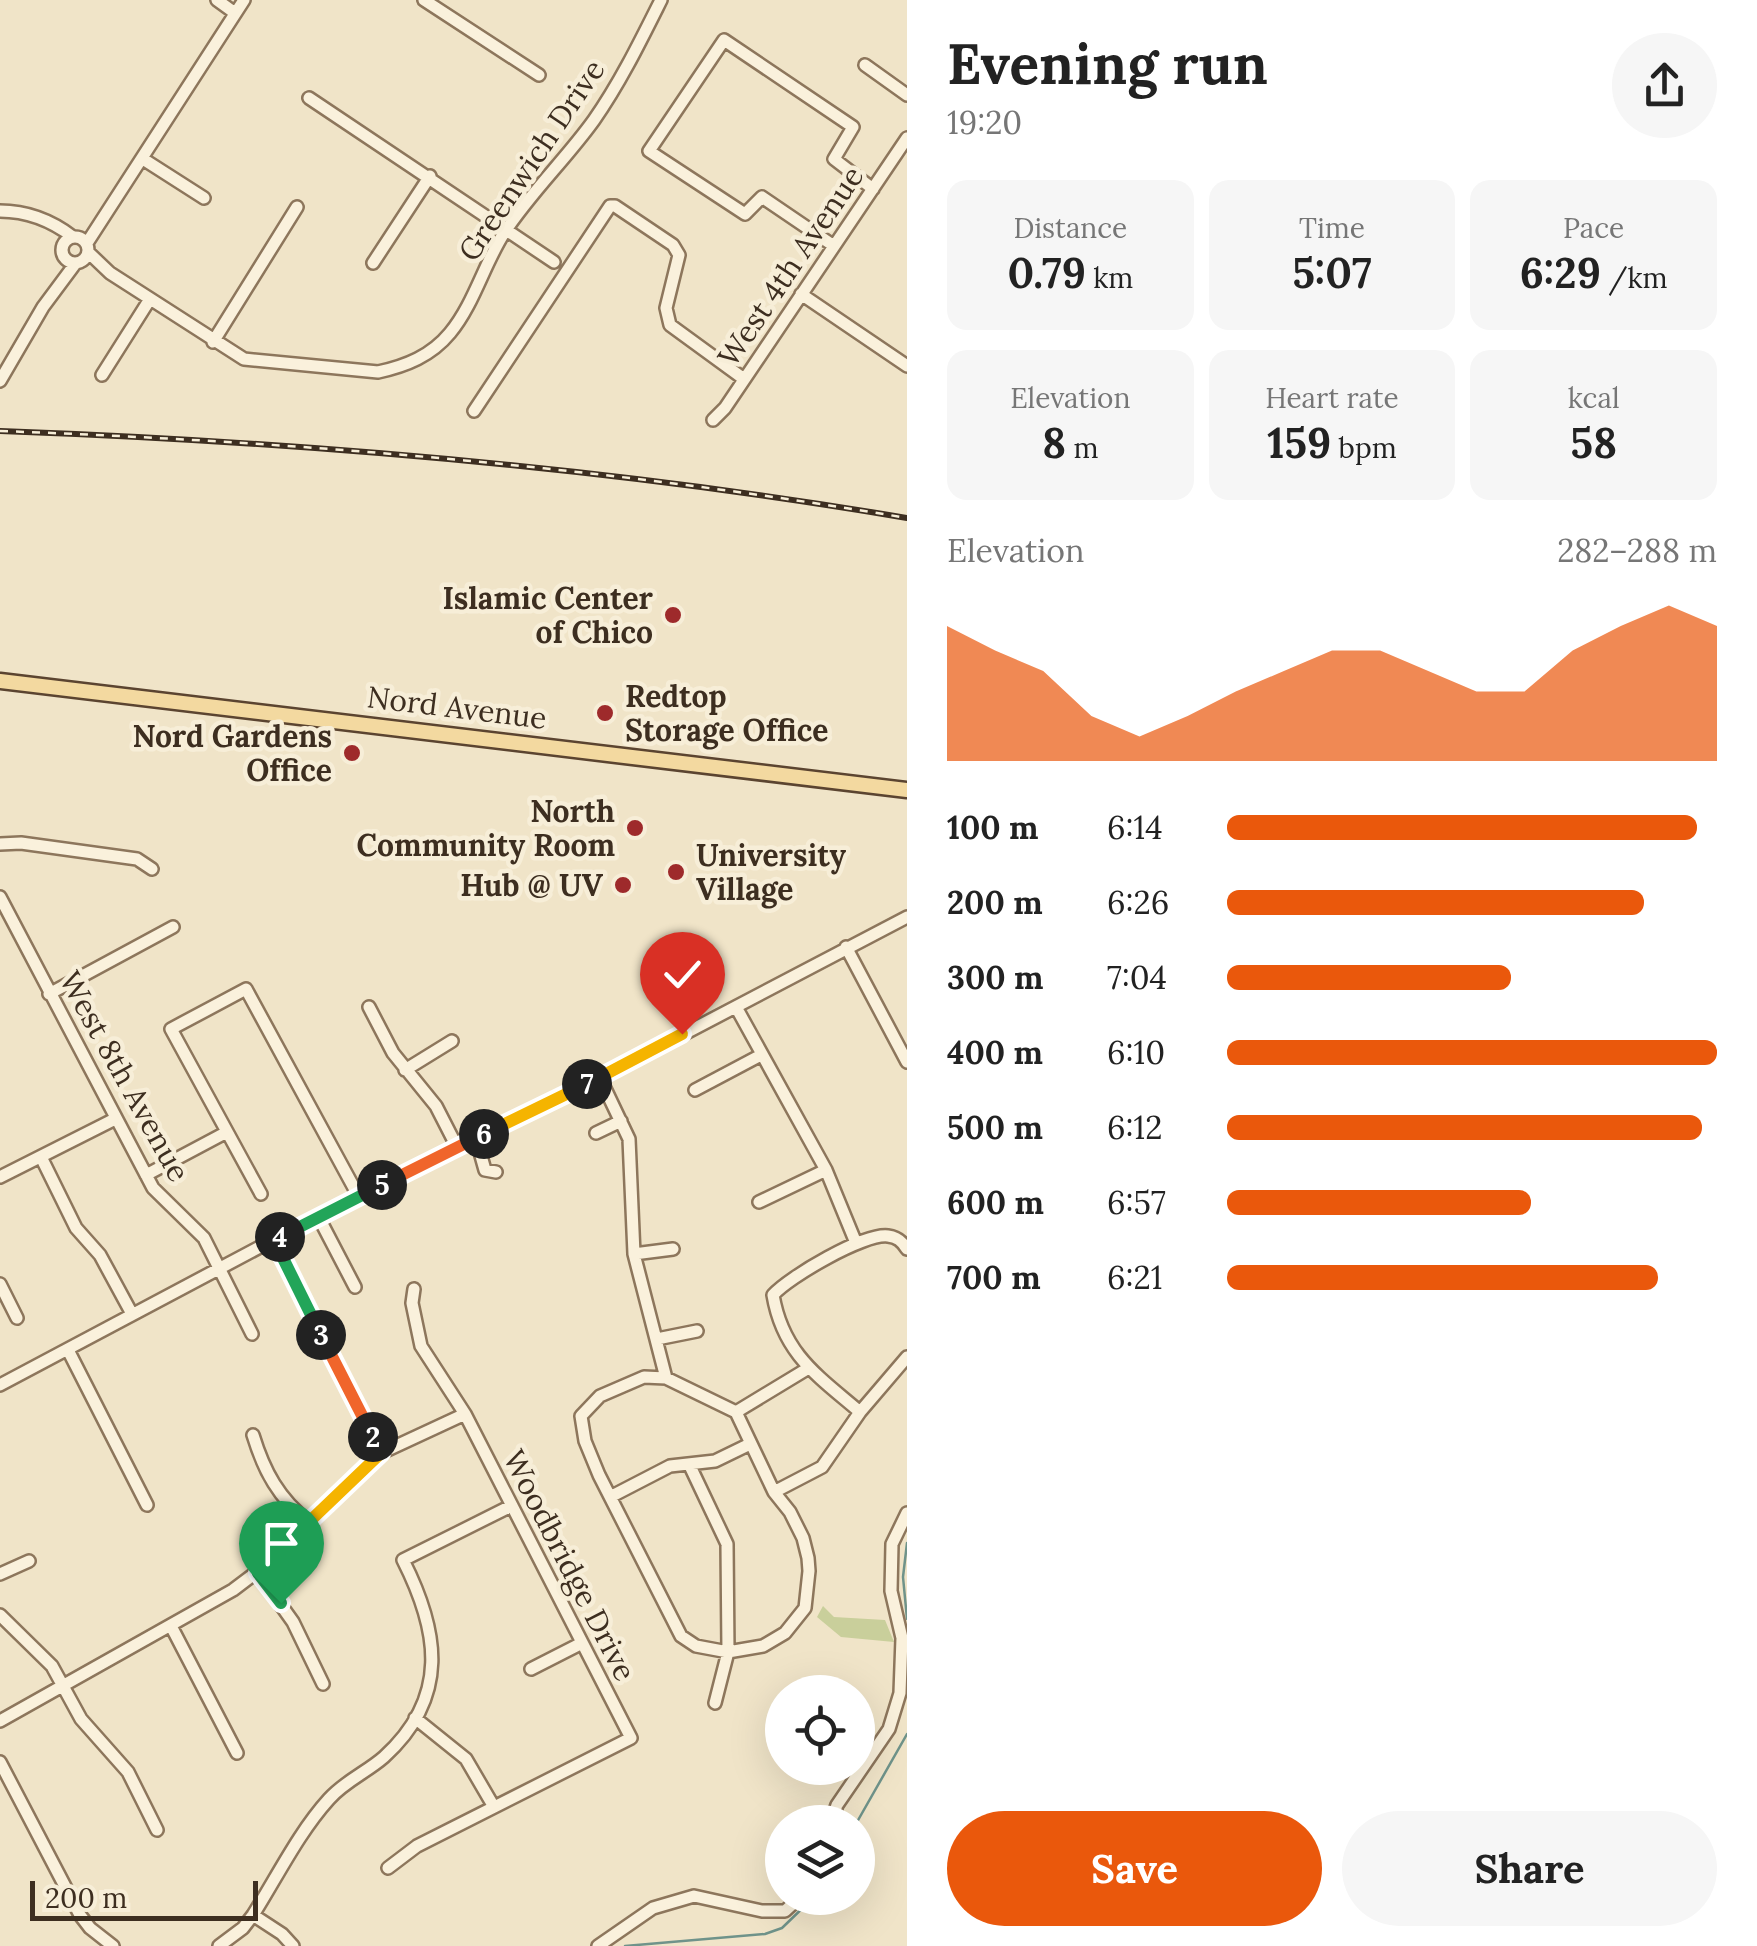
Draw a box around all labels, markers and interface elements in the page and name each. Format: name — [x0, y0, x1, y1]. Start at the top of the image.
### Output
text: Evening run — [947, 29, 1268, 99]
button: share — [1612, 33, 1717, 138]
street label: Greenwich Drive — [450, 52, 612, 268]
text: 19:20 — [947, 102, 1022, 143]
street label: West 4th Avenue — [709, 158, 871, 374]
text: Distance — [1013, 210, 1127, 246]
text: Time — [1299, 210, 1365, 246]
text: Pace — [1563, 210, 1624, 246]
text: 0.79 — [1007, 246, 1086, 300]
text: 5:07 — [1292, 246, 1372, 300]
text: 6:29 — [1520, 246, 1601, 300]
text: km — [1086, 260, 1133, 296]
text: /km — [1601, 260, 1668, 296]
text: Elevation — [1010, 380, 1130, 416]
text: Heart rate — [1265, 380, 1399, 416]
text: kcal — [1568, 380, 1620, 416]
text: 8 — [1042, 416, 1066, 470]
text: 159 — [1267, 416, 1331, 470]
text: 58 — [1570, 416, 1617, 470]
text: m — [1066, 430, 1099, 466]
text: bpm — [1331, 430, 1397, 466]
text: Elevation — [947, 530, 1084, 571]
text: 282–288 m — [1557, 530, 1717, 571]
place label: Islamic Center of Chico — [443, 579, 654, 651]
marker: Islamic Center of Chico — [662, 604, 684, 626]
street label: Nord Avenue — [365, 677, 549, 737]
place label: Redtop Storage Office — [625, 677, 828, 750]
marker: Redtop Storage Office — [594, 702, 616, 724]
place label: Nord Gardens Office — [132, 717, 332, 789]
marker: Nord Gardens Office — [341, 742, 363, 764]
place label: North Community Room — [356, 792, 615, 865]
text: 100 m — [947, 807, 1039, 848]
text: 6:14 — [1107, 807, 1163, 848]
marker: North Community Room — [624, 817, 646, 839]
place label: University Village — [696, 836, 847, 909]
marker: University Village — [665, 861, 687, 883]
place label: Hub @ UV — [460, 866, 604, 904]
marker: Hub @ UV — [612, 874, 634, 896]
text: 200 m — [947, 882, 1043, 923]
text: 6:26 — [1107, 882, 1169, 923]
pin — [640, 932, 725, 1035]
icon: check — [655, 947, 710, 1002]
text: 300 m — [947, 957, 1043, 998]
text: 7:04 — [1107, 957, 1167, 998]
street label: West 8th Avenue — [52, 964, 198, 1188]
text: 400 m — [947, 1032, 1043, 1073]
text: 6:10 — [1107, 1032, 1165, 1073]
pin: 7 — [562, 1059, 612, 1109]
text: 7 — [580, 1066, 594, 1102]
text: 500 m — [947, 1107, 1043, 1148]
text: 6:12 — [1107, 1107, 1162, 1148]
pin: 6 — [459, 1109, 509, 1159]
text: 6 — [476, 1116, 492, 1152]
pin: 5 — [357, 1160, 407, 1210]
text: 5 — [374, 1167, 390, 1203]
text: 600 m — [947, 1182, 1044, 1223]
text: 6:57 — [1107, 1182, 1166, 1223]
pin: 4 — [255, 1212, 305, 1262]
text: 4 — [272, 1219, 288, 1255]
text: 700 m — [947, 1257, 1041, 1298]
text: 6:21 — [1107, 1257, 1162, 1298]
pin: 3 — [296, 1310, 346, 1360]
text: 3 — [313, 1317, 329, 1353]
pin: 2 — [348, 1412, 398, 1462]
text: 2 — [366, 1419, 380, 1455]
street label: Woodbridge Drive — [494, 1443, 645, 1687]
pin — [239, 1501, 324, 1604]
icon: arrive — [254, 1516, 309, 1571]
map controls — [765, 1675, 875, 1915]
button: locate — [765, 1675, 875, 1785]
button: layers — [765, 1805, 875, 1915]
button: Save — [947, 1811, 1322, 1926]
button: Share — [1342, 1811, 1717, 1926]
scale bar — [30, 1876, 258, 1920]
text: 200 m — [45, 1880, 127, 1916]

